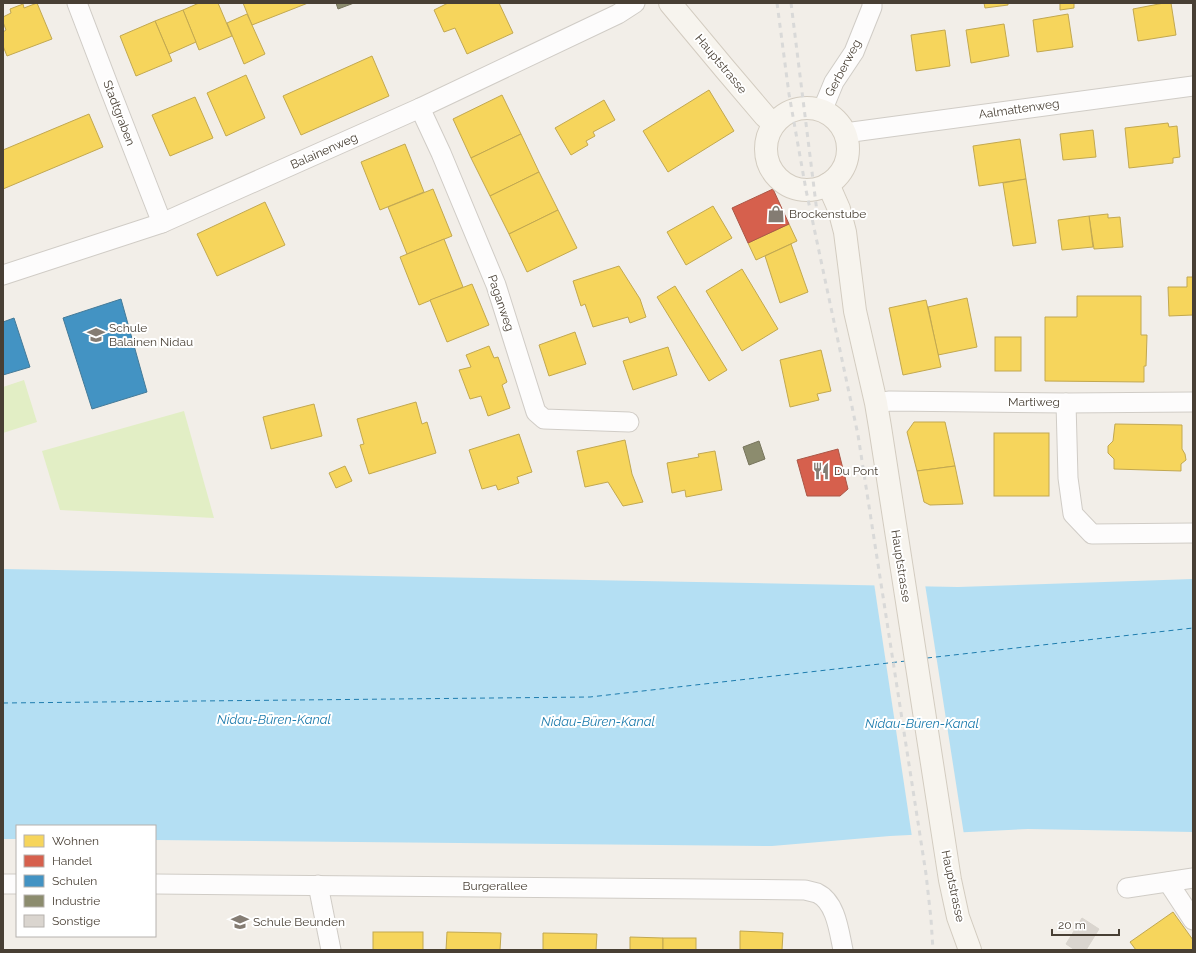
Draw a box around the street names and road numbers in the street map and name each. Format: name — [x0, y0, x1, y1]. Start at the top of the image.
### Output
street label: Hauptstrasse — [692, 32, 750, 96]
street label: Gerberweg — [822, 37, 864, 99]
street label: Stadtgraben — [100, 78, 138, 148]
street label: Aalmattenweg — [978, 96, 1060, 122]
street label: Balainenweg — [288, 130, 360, 172]
street label: Paganweg — [485, 273, 517, 333]
street label: Martiweg — [1008, 395, 1060, 409]
street label: Hauptstrasse — [888, 529, 914, 603]
street label: Hauptstrasse — [939, 849, 967, 923]
street label: Burgerallee — [463, 879, 527, 893]

